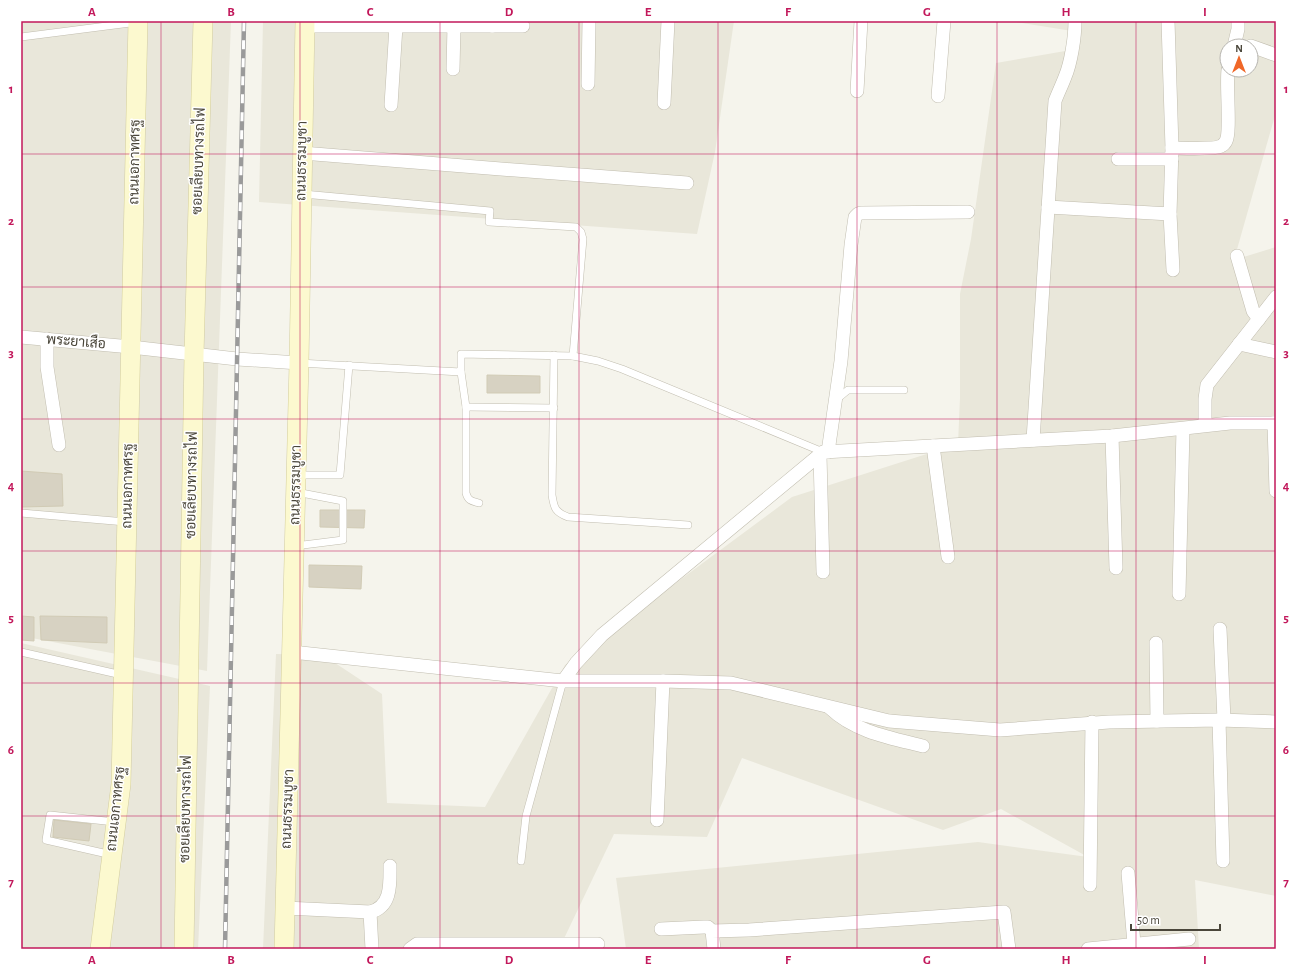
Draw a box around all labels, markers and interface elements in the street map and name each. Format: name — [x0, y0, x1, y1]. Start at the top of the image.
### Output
text: A — [88, 6, 96, 19]
text: B — [227, 6, 235, 19]
text: C — [367, 6, 374, 19]
text: D — [505, 6, 514, 19]
text: E — [645, 6, 652, 19]
text: F — [785, 6, 792, 19]
text: G — [923, 6, 931, 19]
text: H — [1061, 6, 1071, 19]
text: I — [1203, 6, 1207, 19]
north arrow — [1219, 38, 1259, 78]
text: N — [1235, 43, 1243, 54]
text: 1 — [9, 83, 13, 96]
text: 1 — [1284, 83, 1288, 96]
street label: ซอยเลียบทางรถไฟ — [187, 107, 208, 215]
street label: ถนนเอกาทศรฐ — [127, 119, 144, 205]
street label: ถนนธรรมบูชา — [294, 121, 312, 201]
text: 2 — [8, 215, 14, 228]
text: 2 — [1283, 215, 1289, 228]
street label: พระยาเสือ — [46, 329, 107, 352]
text: 3 — [8, 347, 14, 360]
text: 3 — [1283, 347, 1289, 360]
street label: ซอยเลียบทางรถไฟ — [181, 431, 200, 539]
street label: ถนนเอกาทศรฐ — [120, 443, 137, 529]
street label: ถนนธรรมบูชา — [288, 445, 306, 525]
text: 4 — [8, 480, 15, 493]
text: 4 — [1283, 480, 1290, 493]
text: 5 — [8, 612, 14, 625]
text: 5 — [1283, 612, 1289, 625]
text: 6 — [8, 744, 14, 757]
text: 6 — [1283, 744, 1289, 757]
street label: ซอยเลียบทางรถไฟ — [175, 755, 194, 863]
street label: ถนนเอกาทศรฐ — [105, 766, 128, 852]
street label: ถนนธรรมบูชา — [280, 769, 298, 849]
text: 7 — [8, 876, 14, 889]
text: 7 — [1283, 876, 1289, 889]
scale bar — [1131, 906, 1220, 932]
text: 50 m — [1137, 914, 1160, 926]
text: A — [88, 954, 96, 967]
text: B — [227, 954, 235, 967]
text: C — [367, 954, 374, 967]
text: D — [505, 954, 514, 967]
text: E — [645, 954, 652, 967]
text: F — [785, 954, 792, 967]
text: G — [923, 954, 931, 967]
text: H — [1061, 954, 1071, 967]
text: I — [1203, 954, 1207, 967]

